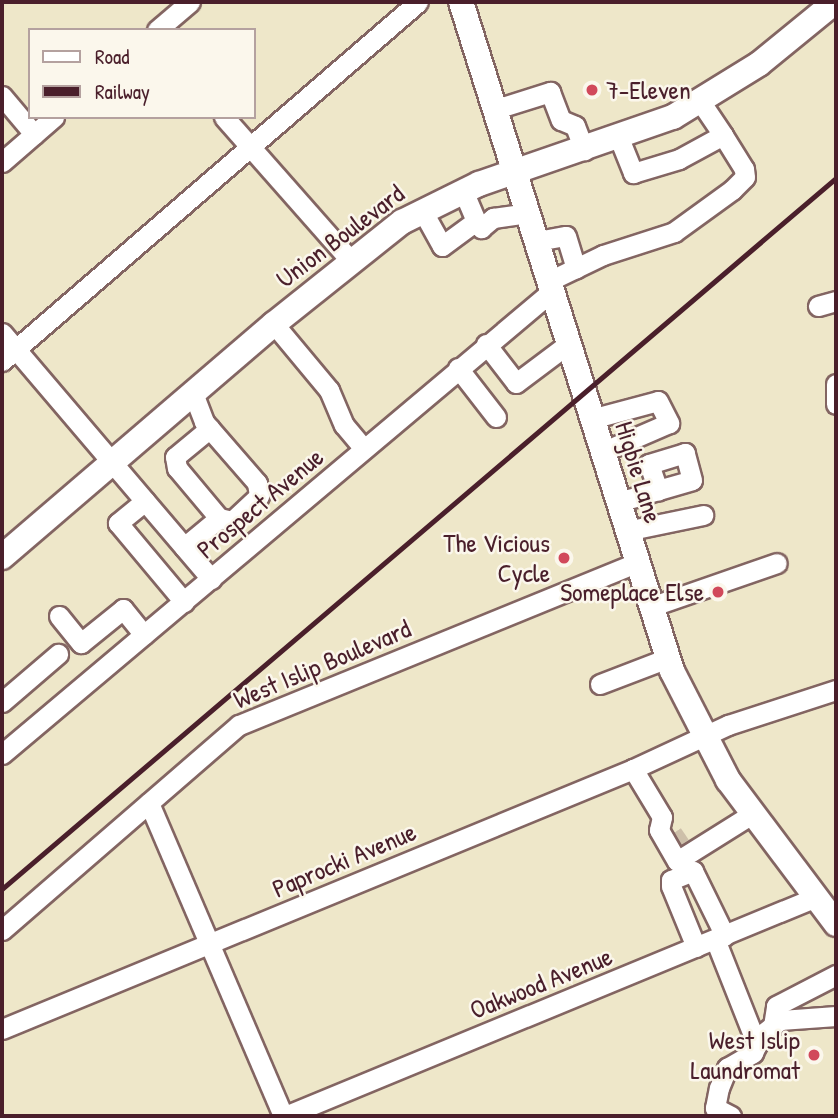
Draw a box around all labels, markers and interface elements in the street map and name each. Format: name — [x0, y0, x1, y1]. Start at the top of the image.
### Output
legend — [28, 28, 256, 119]
text: Road — [95, 42, 129, 71]
place label: 7-Eleven — [606, 74, 691, 106]
text: Railway — [95, 77, 150, 106]
marker: 7-Eleven — [584, 82, 600, 98]
street label: Union Boulevard — [270, 178, 410, 294]
street label: Higbie Lane — [609, 418, 669, 526]
street label: Prospect Avenue — [190, 441, 330, 565]
place label: The Vicious Cycle — [443, 527, 550, 588]
marker: The Vicious Cycle — [556, 550, 572, 566]
place label: Someplace Else — [560, 576, 704, 608]
marker: Someplace Else — [710, 584, 726, 600]
street label: West Islip Boulevard — [229, 613, 415, 715]
street label: Paprocki Avenue — [268, 816, 420, 904]
street label: Oakwood Avenue — [465, 940, 617, 1026]
place label: West Islip Laundromat — [691, 1024, 800, 1086]
marker: West Islip Laundromat — [806, 1047, 822, 1063]

